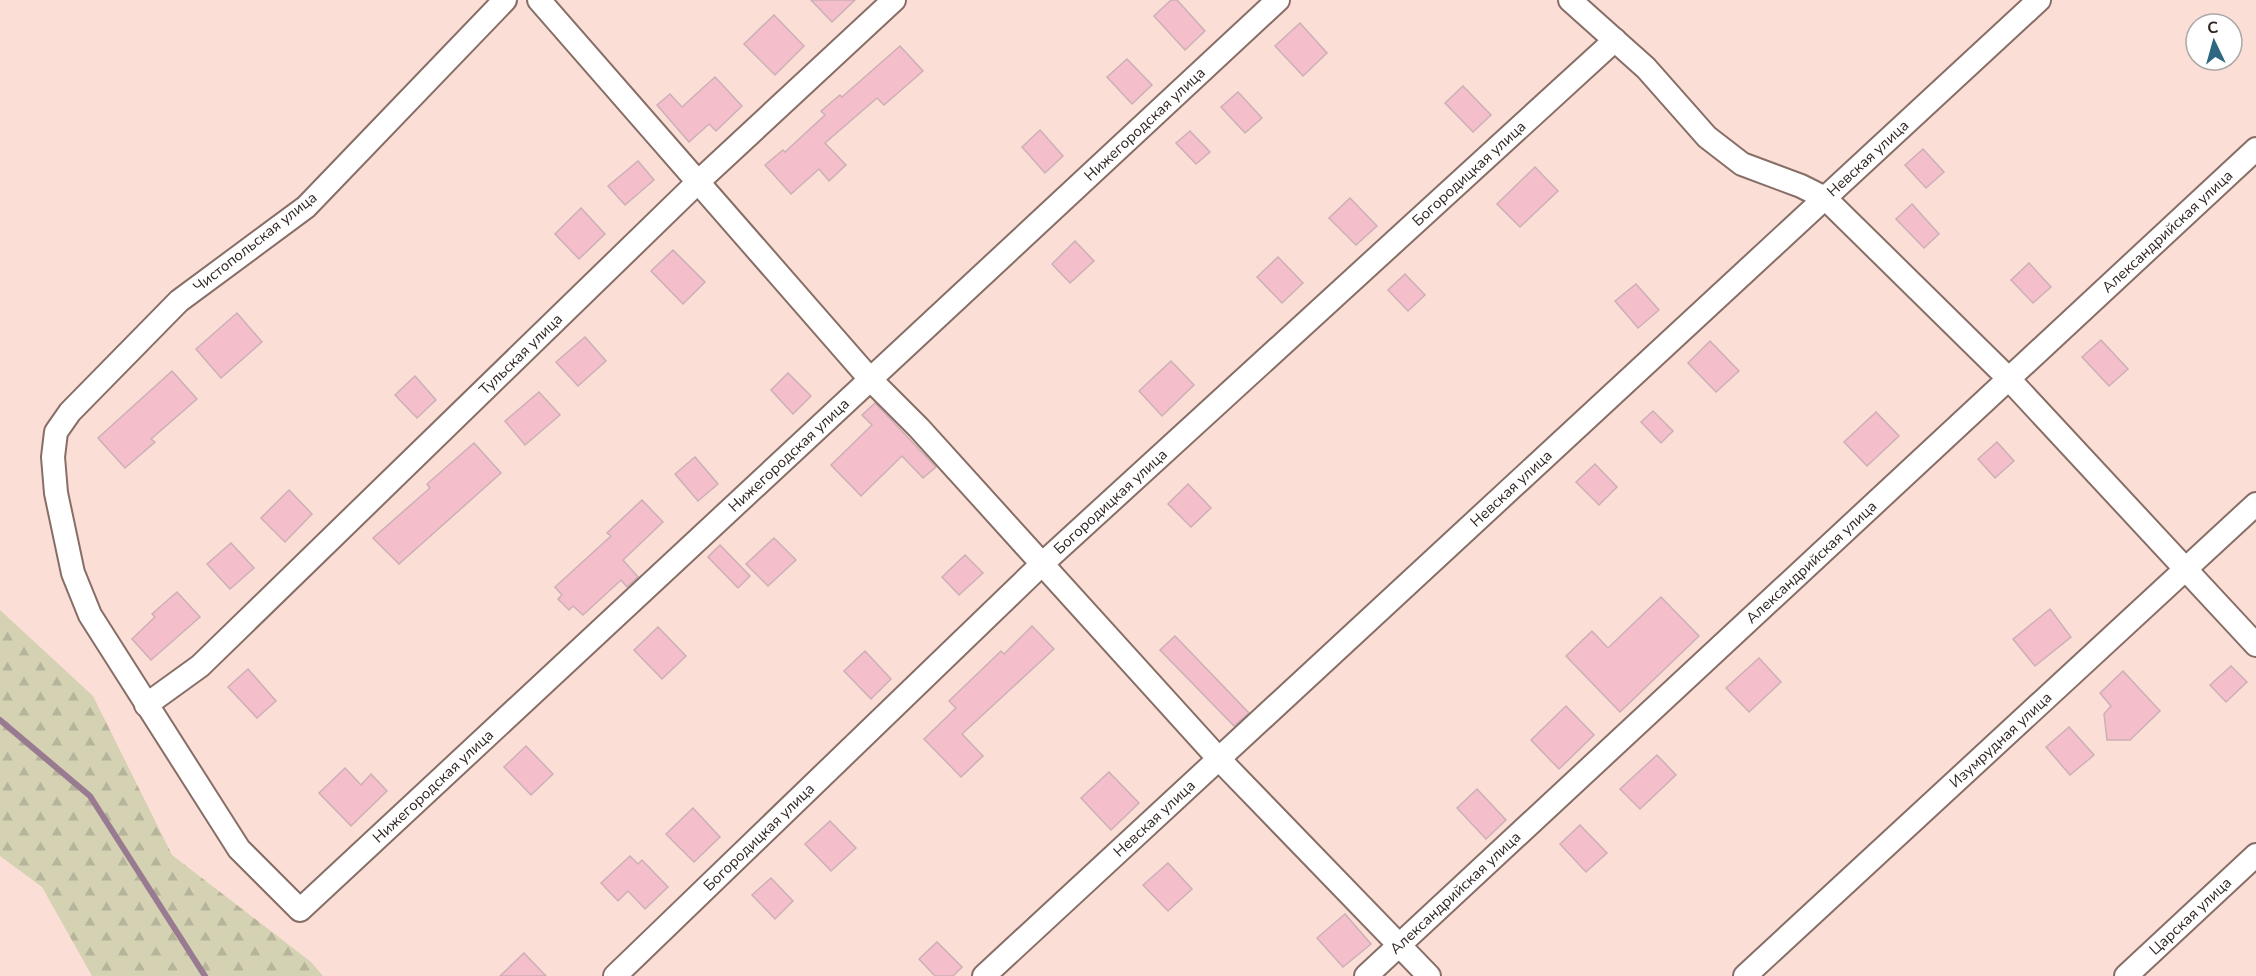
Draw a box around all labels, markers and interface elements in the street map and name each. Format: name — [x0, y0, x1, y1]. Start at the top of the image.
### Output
north arrow — [2184, 12, 2244, 72]
text: С — [2206, 17, 2219, 39]
street label: Нижегородская улица — [1080, 63, 1209, 185]
street label: Невская улица — [1823, 115, 1913, 201]
street label: Богородицкая улица — [1408, 116, 1530, 231]
street label: Александрийская улица — [2098, 165, 2237, 297]
street label: Чистопольская улица — [189, 187, 321, 297]
street label: Тульская улица — [475, 309, 567, 399]
street label: Нижегородская улица — [724, 394, 854, 516]
street label: Богородицкая улица — [1049, 444, 1172, 559]
street label: Невская улица — [1466, 446, 1556, 531]
street label: Александрийская улица — [1742, 496, 1881, 628]
street label: Изумрудная улица — [1945, 688, 2056, 792]
street label: Нижегородская улица — [368, 725, 498, 847]
street label: Невская улица — [1109, 776, 1200, 861]
street label: Богородицкая улица — [699, 779, 819, 895]
street label: Александрийская улица — [1386, 827, 1525, 959]
street label: Царская улица — [2145, 873, 2236, 959]

